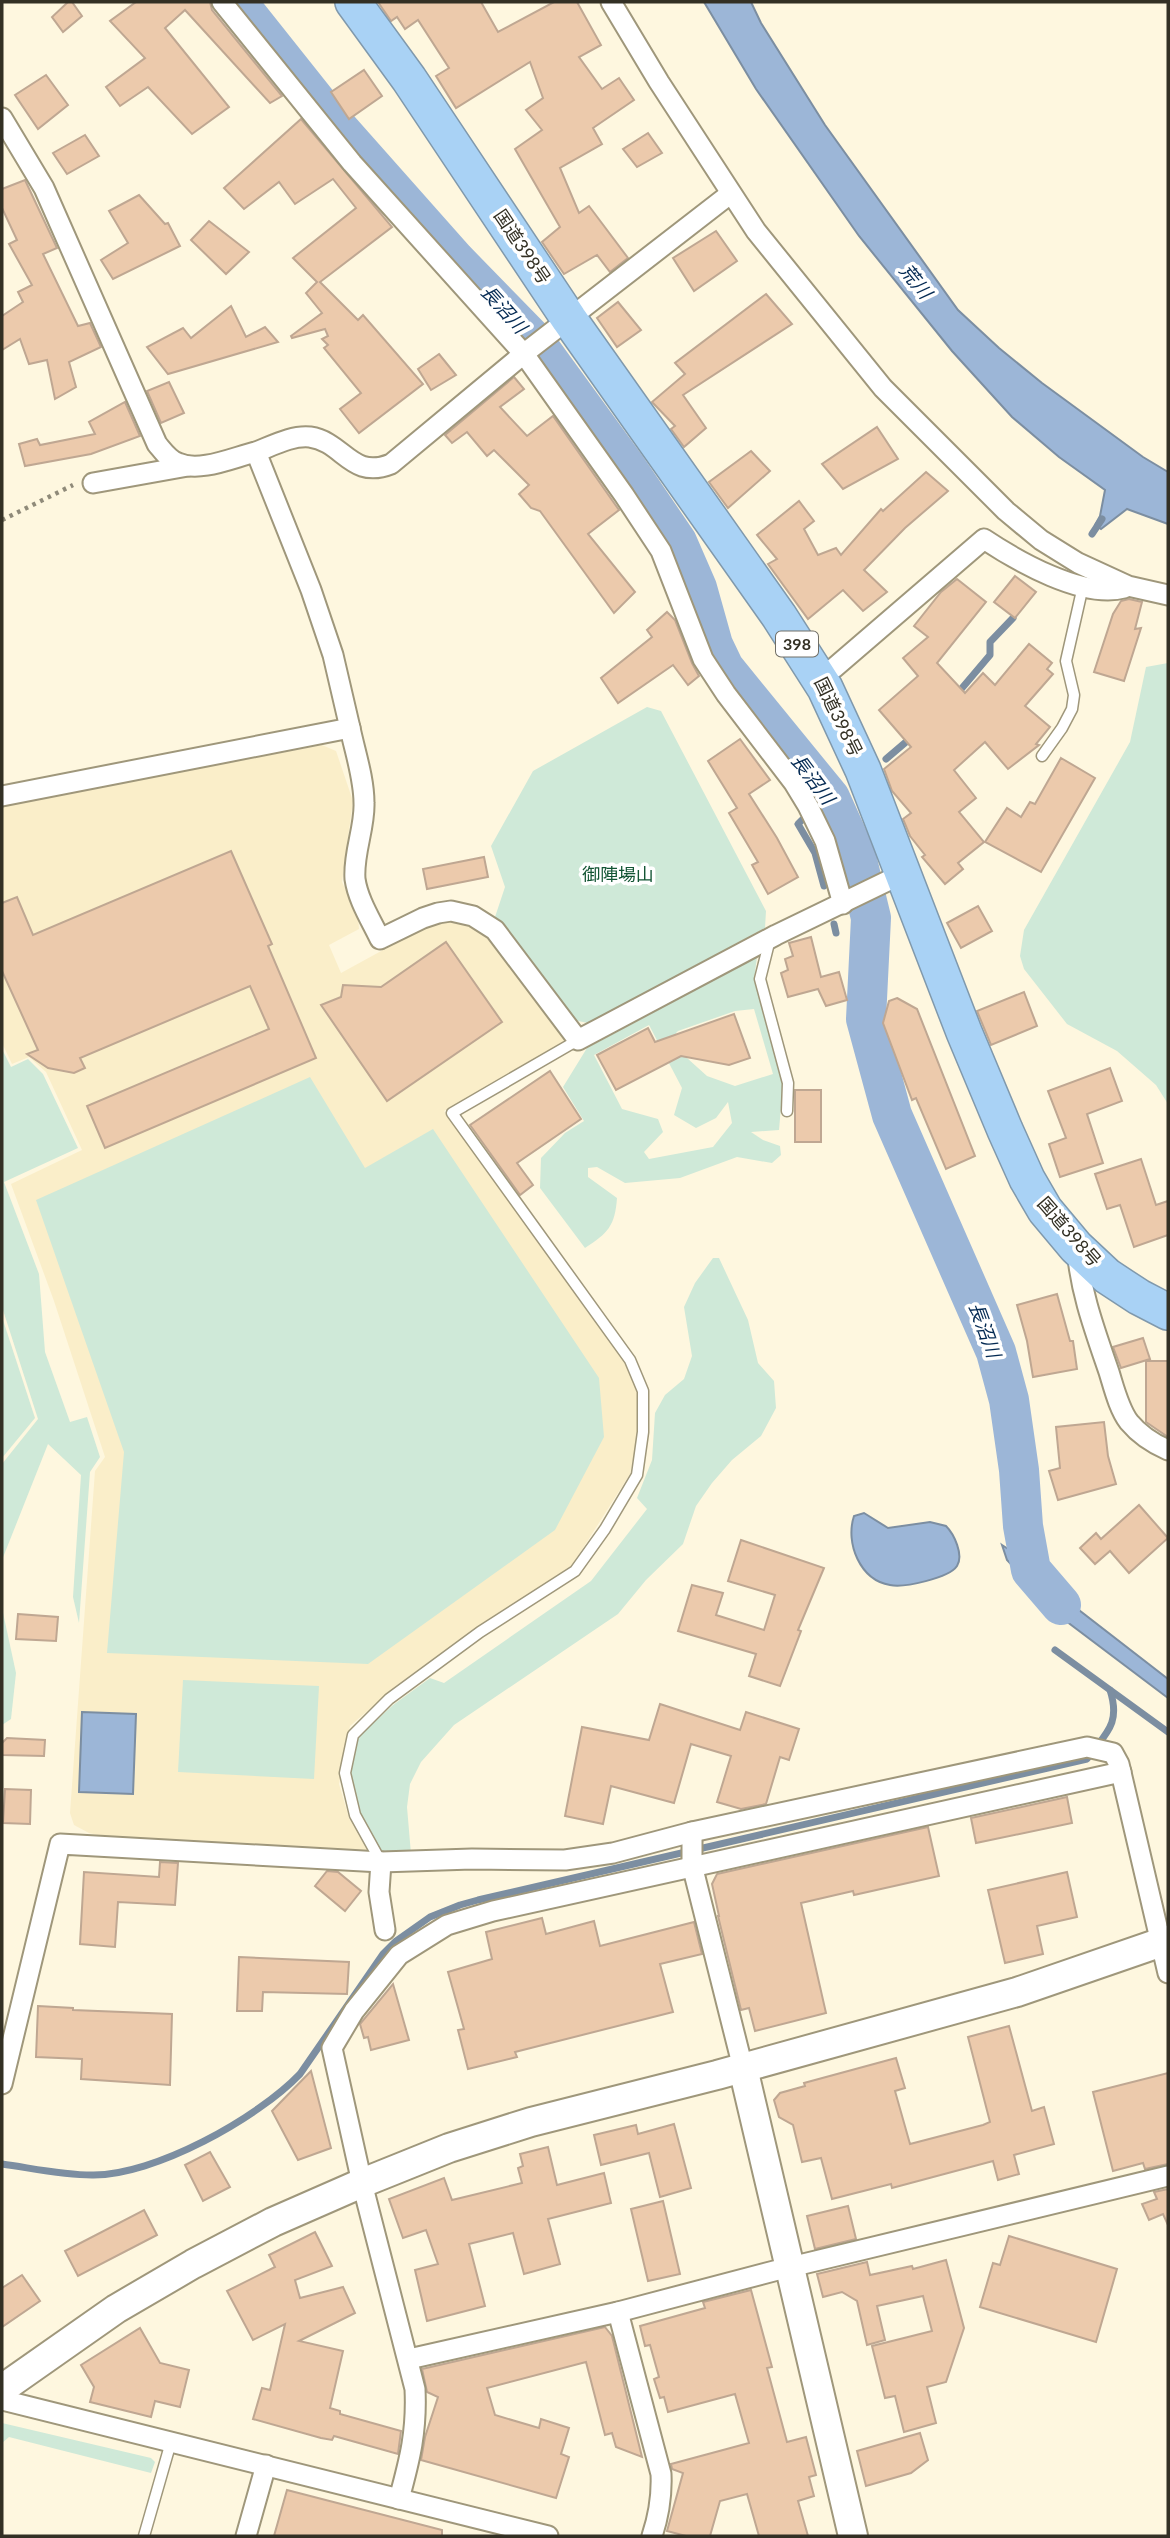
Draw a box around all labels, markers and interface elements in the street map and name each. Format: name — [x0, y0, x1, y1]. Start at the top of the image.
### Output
street label: 国道398号 — [490, 205, 556, 288]
water label: 荒川 — [895, 259, 939, 304]
water label: 長沼川 — [477, 280, 533, 339]
road number: 398 — [776, 632, 818, 656]
street label: 国道398号 — [810, 673, 867, 760]
water label: 長沼川 — [787, 749, 841, 810]
park label: 御陣場山 — [582, 863, 654, 885]
street label: 国道398号 — [1033, 1192, 1106, 1271]
water label: 長沼川 — [965, 1299, 1007, 1362]

